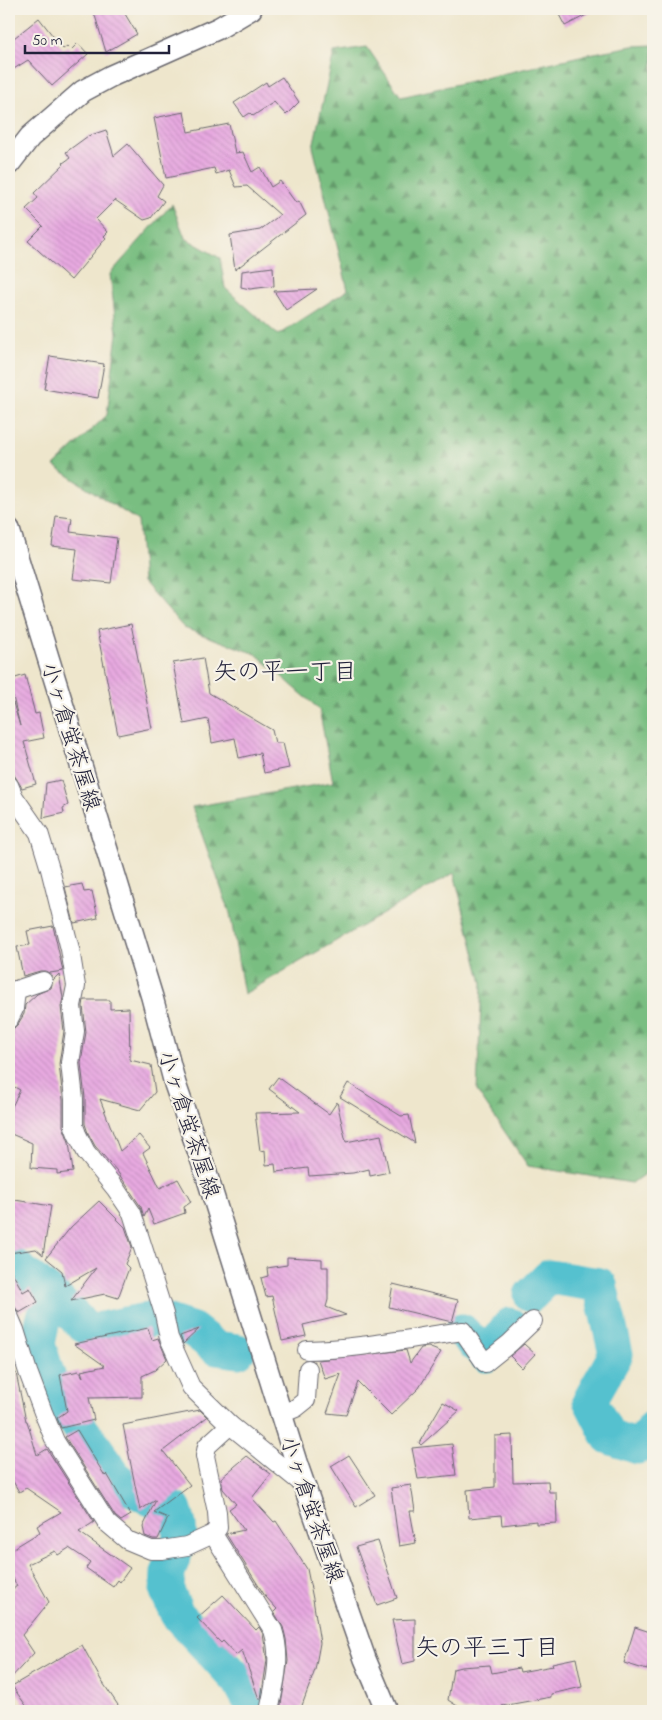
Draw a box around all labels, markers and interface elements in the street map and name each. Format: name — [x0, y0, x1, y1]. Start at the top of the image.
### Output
scale bar — [25, 22, 169, 54]
text: 50 m — [32, 30, 63, 52]
district label: 矢の平一丁目 — [213, 656, 357, 691]
street label: 小ヶ倉蛍茶屋線 — [31, 659, 107, 815]
street label: 小ヶ倉蛍茶屋線 — [148, 1047, 226, 1203]
street label: 小ヶ倉蛍茶屋線 — [270, 1432, 350, 1588]
district label: 矢の平三丁目 — [415, 1632, 559, 1667]

